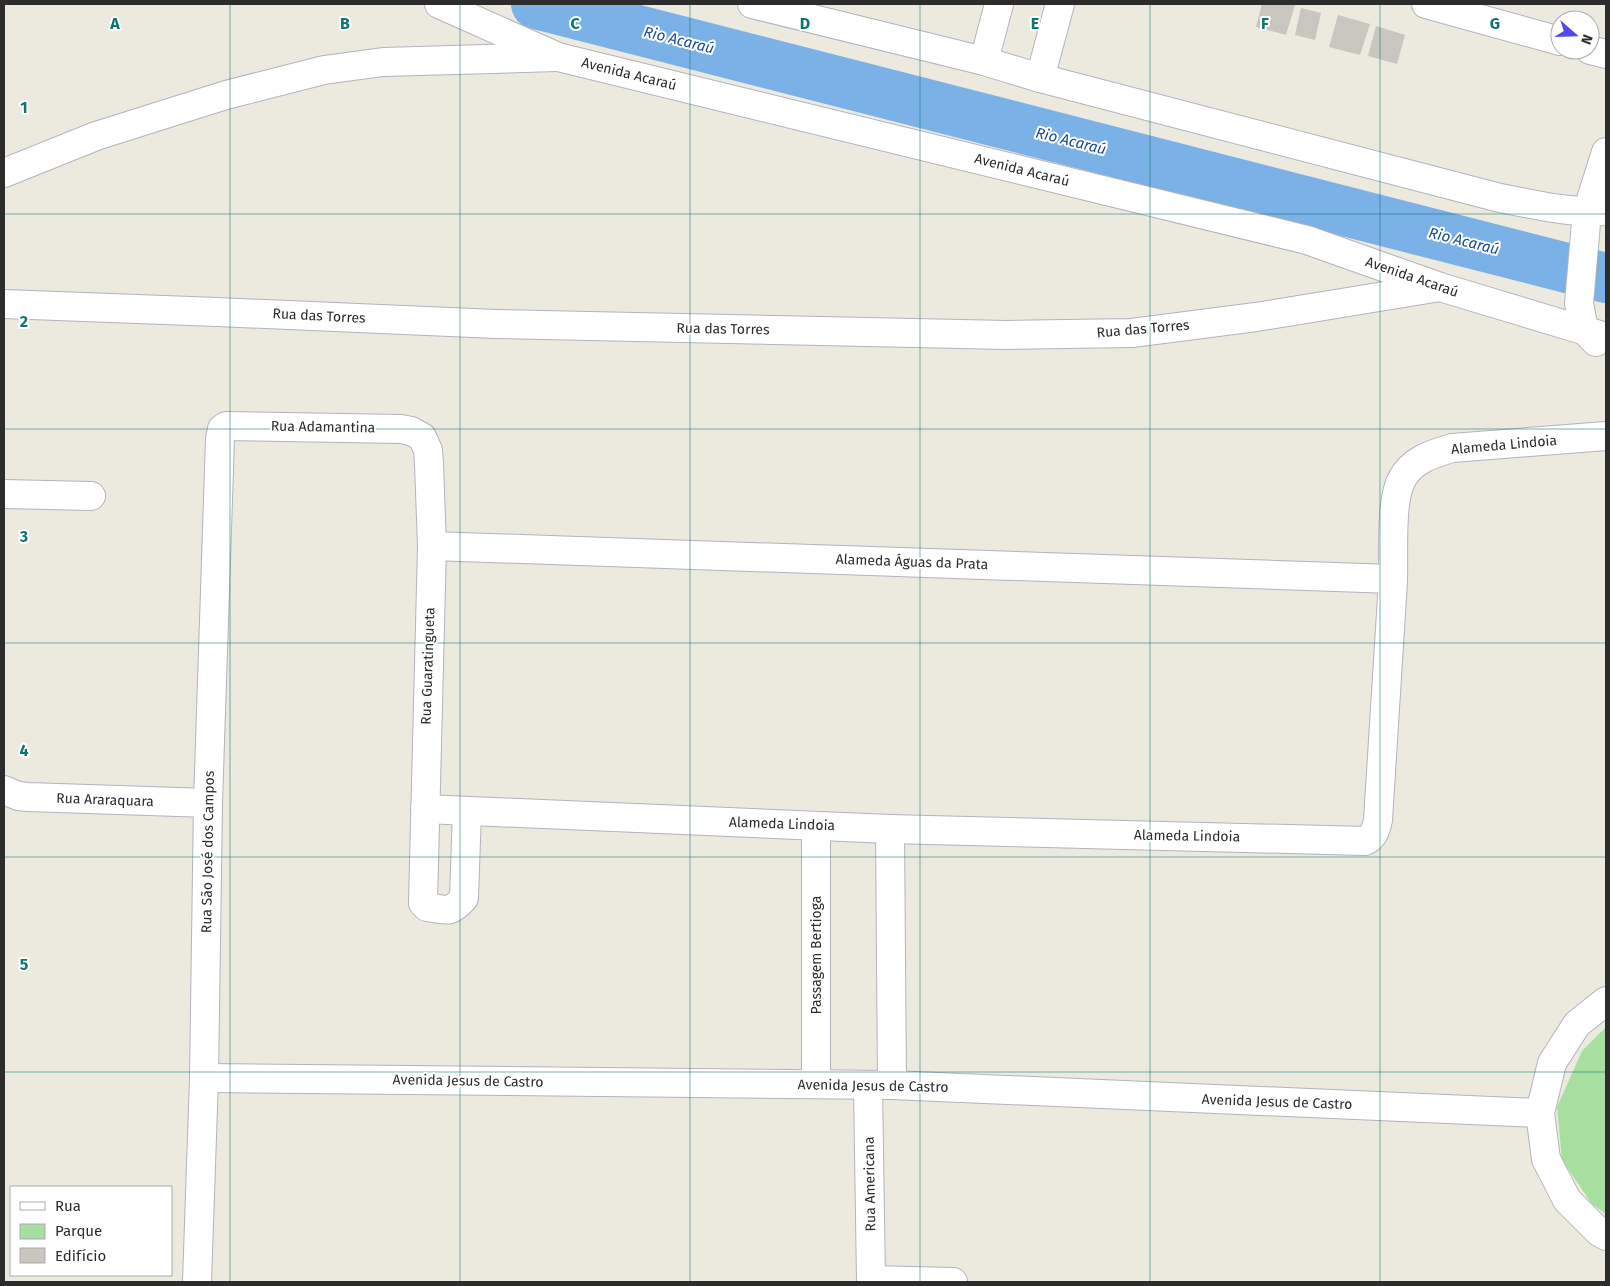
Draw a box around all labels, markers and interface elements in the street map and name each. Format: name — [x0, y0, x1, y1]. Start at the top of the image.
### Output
north arrow — [1550, 10, 1600, 60]
text: A — [109, 14, 120, 33]
text: B — [340, 14, 350, 33]
text: C — [570, 14, 580, 33]
text: D — [800, 14, 810, 33]
text: E — [1031, 14, 1039, 33]
text: F — [1261, 14, 1269, 33]
text: G — [1490, 14, 1500, 33]
water label: Rio Acaraú — [642, 23, 716, 57]
text: N — [1577, 32, 1596, 47]
street label: Avenida Acaraú — [580, 54, 678, 94]
text: 1 — [20, 98, 28, 117]
water label: Rio Acaraú — [1034, 124, 1108, 158]
street label: Avenida Acaraú — [973, 150, 1071, 190]
water label: Rio Acaraú — [1427, 224, 1501, 258]
street label: Avenida Acaraú — [1363, 253, 1461, 301]
street label: Rua das Torres — [272, 305, 366, 327]
text: 2 — [20, 312, 28, 331]
street label: Rua das Torres — [1096, 316, 1191, 342]
street label: Rua das Torres — [676, 320, 770, 338]
street label: Rua Adamantina — [271, 418, 375, 436]
street label: Alameda Lindoia — [1450, 432, 1558, 458]
text: 3 — [19, 527, 28, 546]
street label: Alameda Águas da Prata — [835, 550, 989, 573]
street label: Rua Guaratingueta — [417, 607, 439, 725]
text: 4 — [19, 741, 29, 760]
street label: Rua São José dos Campos — [198, 770, 218, 933]
street label: Rua Araraquara — [56, 790, 154, 810]
street label: Alameda Lindoia — [729, 814, 835, 834]
street label: Alameda Lindoia — [1134, 827, 1240, 845]
street label: Passagem Bertioga — [808, 896, 825, 1014]
text: 5 — [20, 955, 29, 974]
street label: Avenida Jesus de Castro — [392, 1071, 544, 1091]
street label: Avenida Jesus de Castro — [797, 1076, 949, 1096]
street label: Avenida Jesus de Castro — [1201, 1091, 1353, 1113]
street label: Rua Americana — [861, 1136, 879, 1232]
legend — [10, 1186, 172, 1276]
text: Rua — [55, 1197, 81, 1215]
text: Parque — [55, 1222, 102, 1240]
text: Edifício — [55, 1247, 106, 1265]

